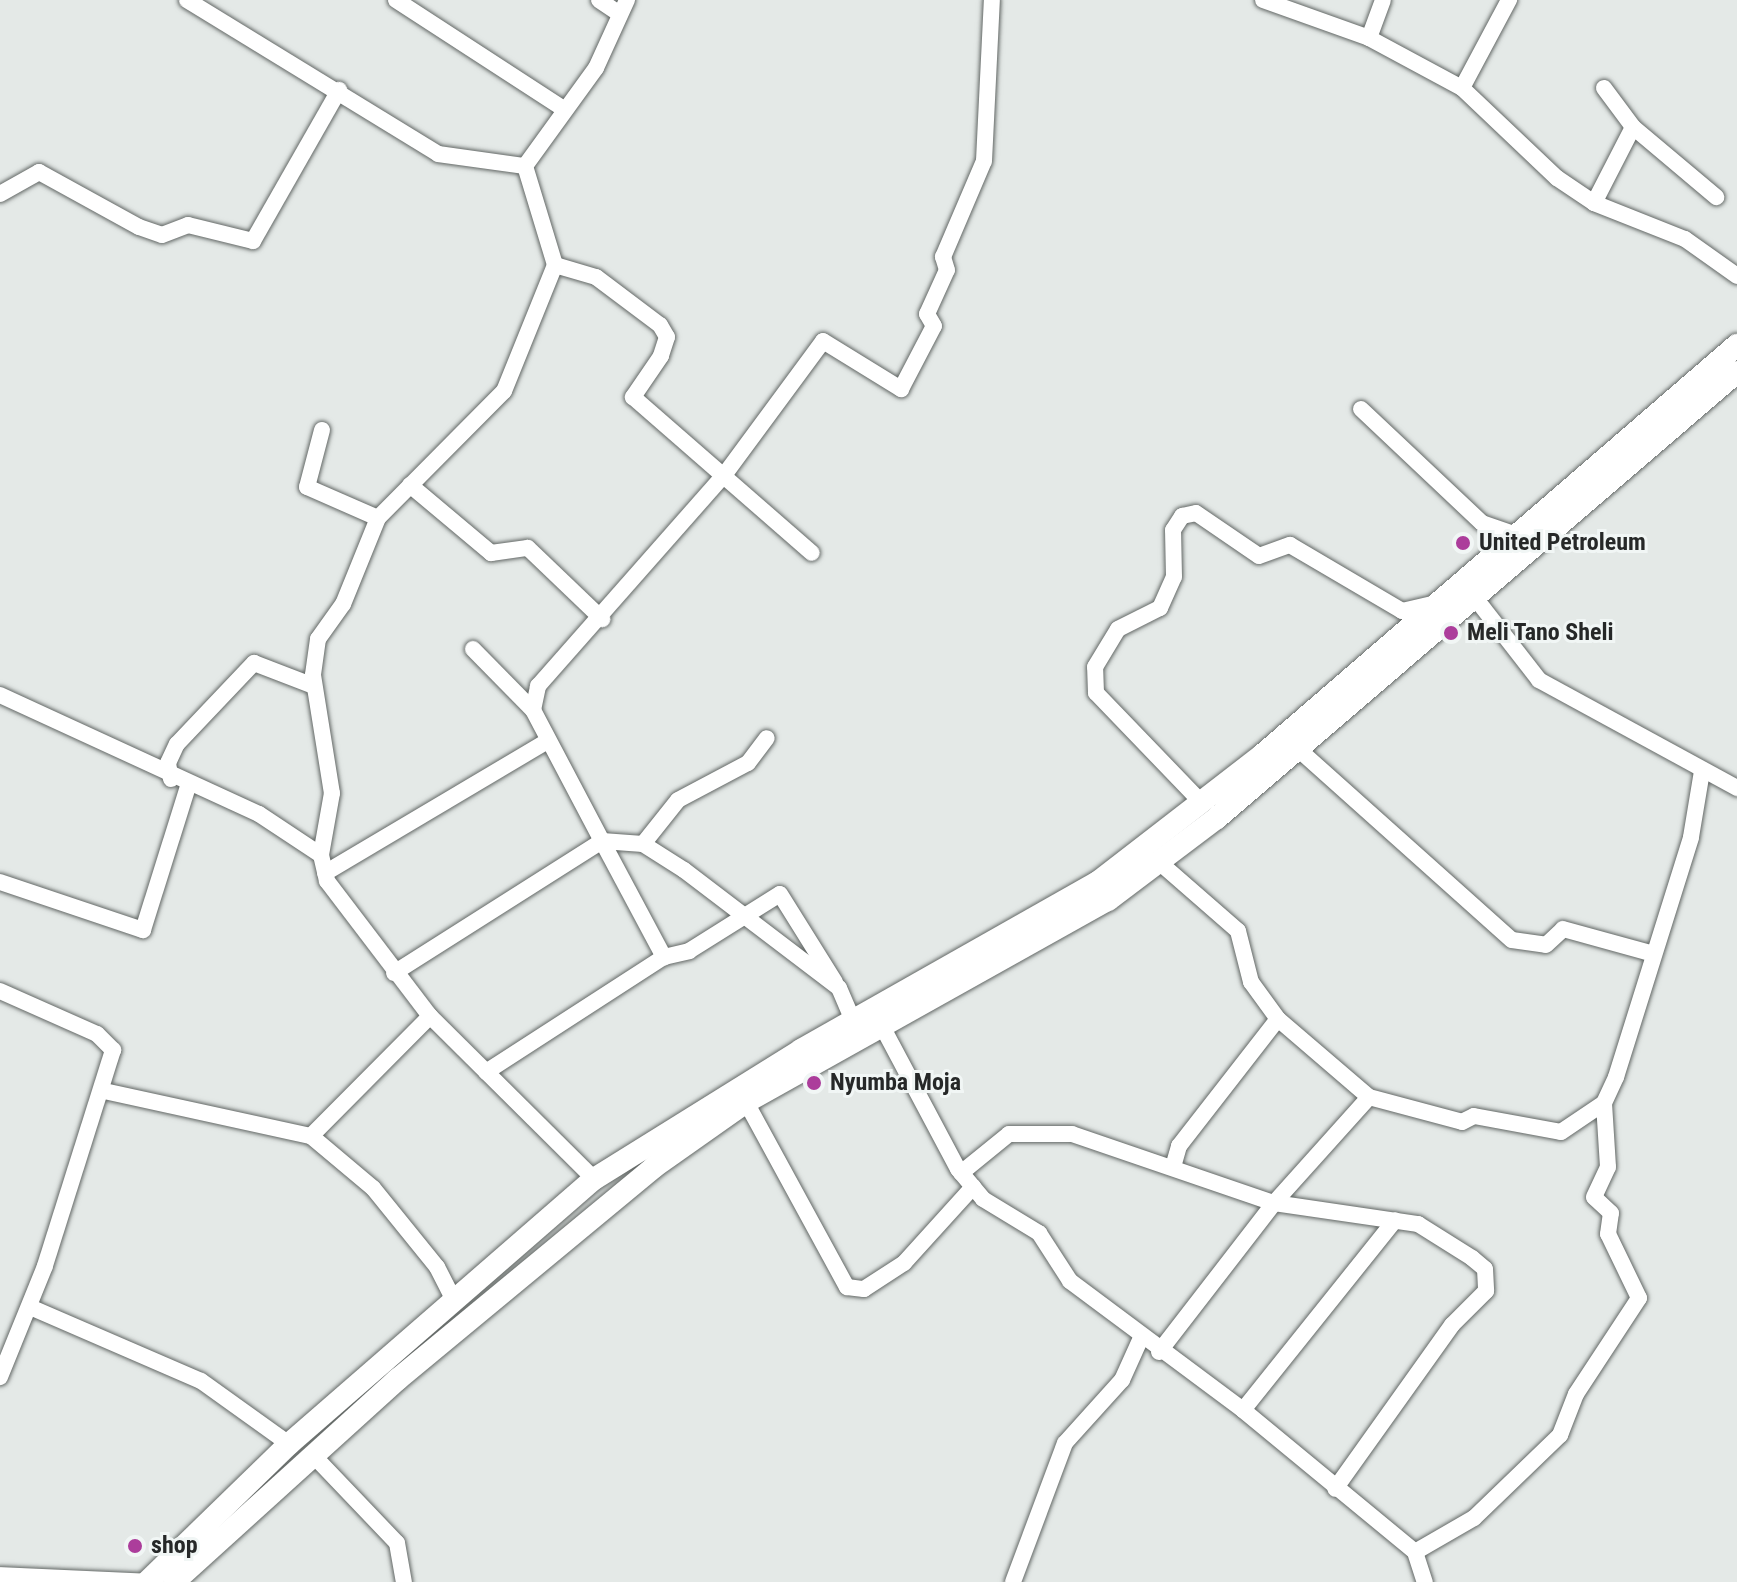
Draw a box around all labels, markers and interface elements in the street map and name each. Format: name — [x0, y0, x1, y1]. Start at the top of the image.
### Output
place label: United Petroleum — [1479, 529, 1646, 557]
marker: United Petroleum — [1454, 534, 1472, 552]
place label: Meli Tano Sheli — [1467, 619, 1614, 647]
marker: Meli Tano Sheli — [1442, 624, 1460, 642]
place label: Nyumba Moja — [830, 1069, 961, 1097]
marker: Nyumba Moja — [805, 1074, 823, 1092]
place label: shop — [151, 1532, 198, 1560]
marker: shop — [126, 1537, 144, 1555]

